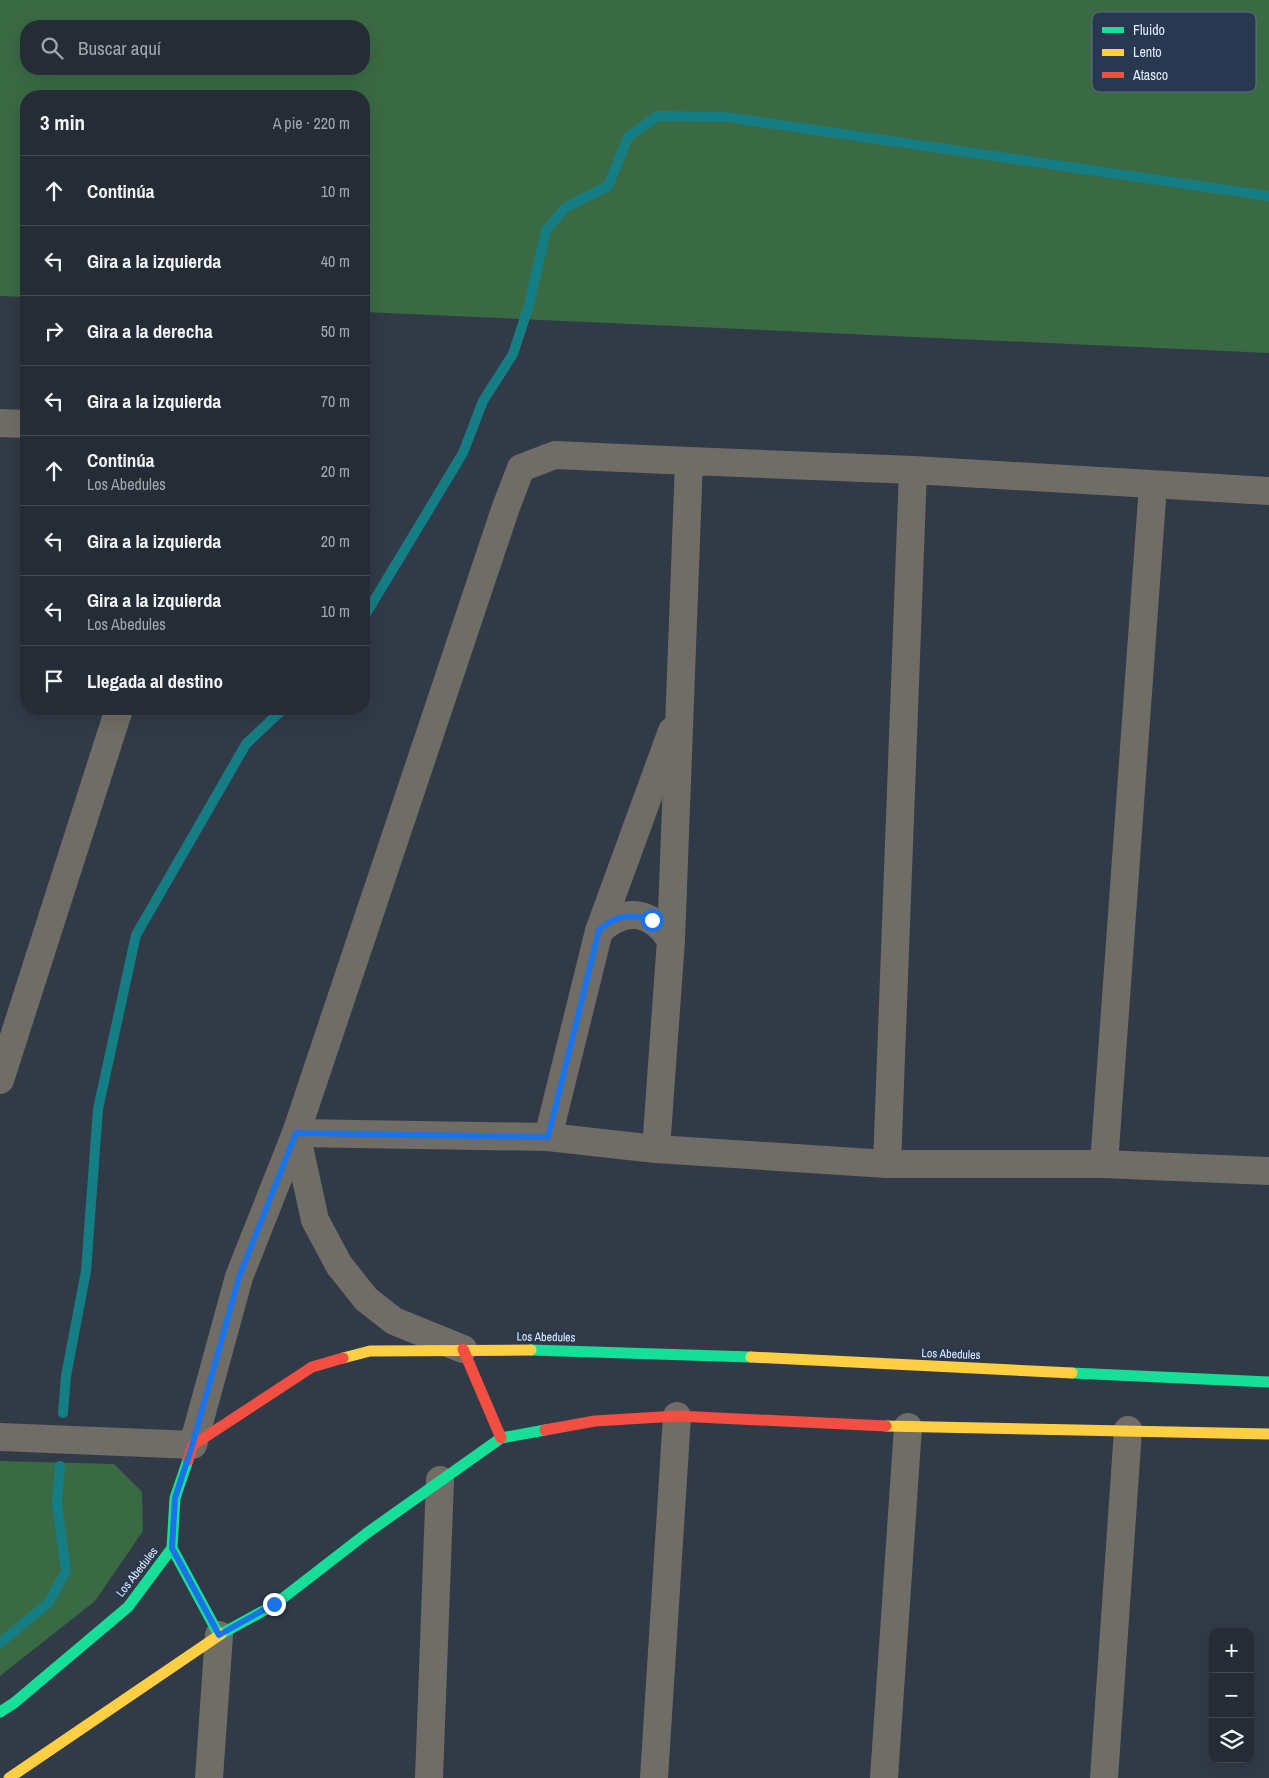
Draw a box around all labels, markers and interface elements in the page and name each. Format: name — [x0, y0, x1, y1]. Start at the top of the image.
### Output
legend — [1092, 12, 1256, 92]
search box — [20, 20, 370, 75]
text: Fluido — [1133, 21, 1165, 39]
icon: search — [38, 34, 66, 62]
text: Buscar aquí — [78, 35, 161, 61]
text: Lento — [1133, 43, 1162, 61]
text: Atasco — [1132, 66, 1168, 84]
text: 3 min — [40, 108, 85, 137]
text: A pie · 220 m — [273, 112, 350, 134]
icon: ahead — [40, 177, 68, 205]
text: Continúa — [87, 178, 155, 204]
text: 10 m — [321, 180, 350, 202]
icon: left — [40, 247, 68, 275]
text: Gira a la izquierda — [87, 248, 221, 274]
text: 40 m — [321, 250, 350, 272]
icon: right — [40, 317, 68, 345]
text: Gira a la derecha — [87, 318, 213, 344]
text: 50 m — [321, 320, 350, 342]
icon: left — [40, 387, 68, 415]
text: Gira a la izquierda — [87, 388, 221, 414]
text: 70 m — [321, 390, 350, 412]
text: Continúa — [87, 447, 155, 473]
icon: ahead — [40, 457, 68, 485]
text: 20 m — [321, 460, 350, 482]
text: Los Abedules — [87, 473, 166, 495]
icon: left — [40, 527, 68, 555]
text: Gira a la izquierda — [87, 528, 221, 554]
text: 20 m — [321, 530, 350, 552]
text: Gira a la izquierda — [87, 587, 221, 613]
icon: left — [40, 597, 68, 625]
text: 10 m — [321, 600, 350, 622]
text: Los Abedules — [87, 613, 166, 635]
icon: arrive — [40, 667, 68, 695]
text: Llegada al destino — [87, 668, 223, 694]
route start — [641, 909, 664, 932]
street label: Los Abedules — [516, 1328, 576, 1346]
street label: Los Abedules — [921, 1345, 981, 1363]
street label: Los Abedules — [113, 1544, 162, 1600]
route end — [263, 1593, 286, 1616]
map controls — [1209, 1628, 1254, 1763]
button: + — [1209, 1628, 1254, 1673]
button: − — [1209, 1673, 1254, 1718]
button: layers — [1209, 1718, 1254, 1763]

